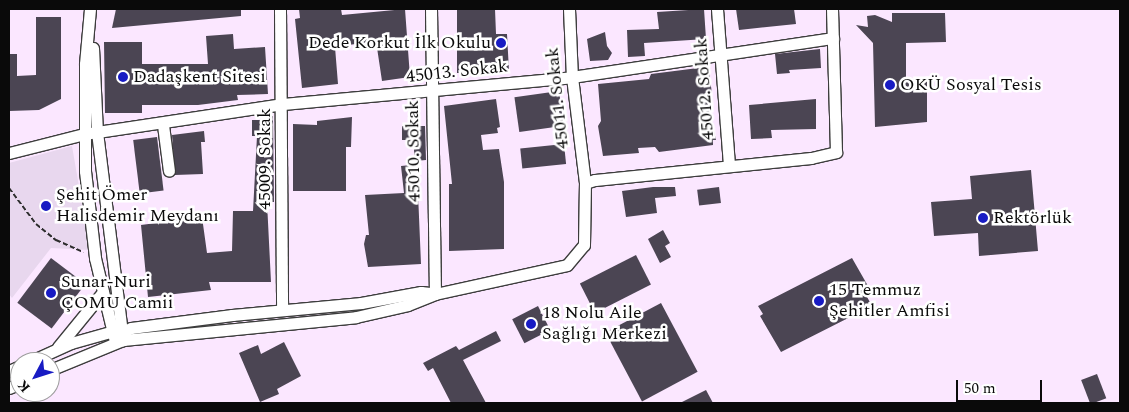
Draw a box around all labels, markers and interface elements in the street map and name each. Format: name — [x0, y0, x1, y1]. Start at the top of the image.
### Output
place label: Dede Korkut İlk Okulu — [308, 32, 491, 54]
marker: Dede Korkut İlk Okulu — [495, 37, 507, 49]
street label: 45012. Sokak — [691, 37, 719, 141]
street label: 45011. Sokak — [542, 46, 574, 150]
street label: 45013. Sokak — [405, 56, 509, 88]
place label: Dadaşkent Sitesi — [133, 66, 266, 88]
marker: Dadaşkent Sitesi — [117, 71, 129, 83]
place label: OKÜ Sosyal Tesis — [900, 74, 1042, 96]
marker: OKÜ Sosyal Tesis — [884, 79, 896, 91]
street label: 45010. Sokak — [402, 100, 426, 202]
street label: 45009. Sokak — [254, 108, 276, 210]
place label: Şehit Ömer Halisdemir Meydanı — [56, 185, 219, 228]
marker: Şehit Ömer Halisdemir Meydanı — [40, 200, 52, 212]
place label: Rektörlük — [993, 207, 1072, 229]
marker: Rektörlük — [977, 212, 989, 224]
place label: Sunar-Nuri ÇOMU Camii — [61, 272, 173, 314]
place label: 15 Temmuz Şehitler Amfisi — [829, 280, 950, 322]
marker: Sunar-Nuri ÇOMU Camii — [45, 287, 57, 299]
marker: 15 Temmuz Şehitler Amfisi — [813, 295, 825, 307]
place label: 18 Nolu Aile Sağlığı Merkezi — [542, 303, 667, 346]
marker: 18 Nolu Aile Sağlığı Merkezi — [524, 317, 538, 331]
north arrow — [10, 352, 60, 402]
scale bar — [959, 370, 1045, 402]
text: K — [12, 375, 35, 397]
text: 50 m — [964, 377, 996, 400]

